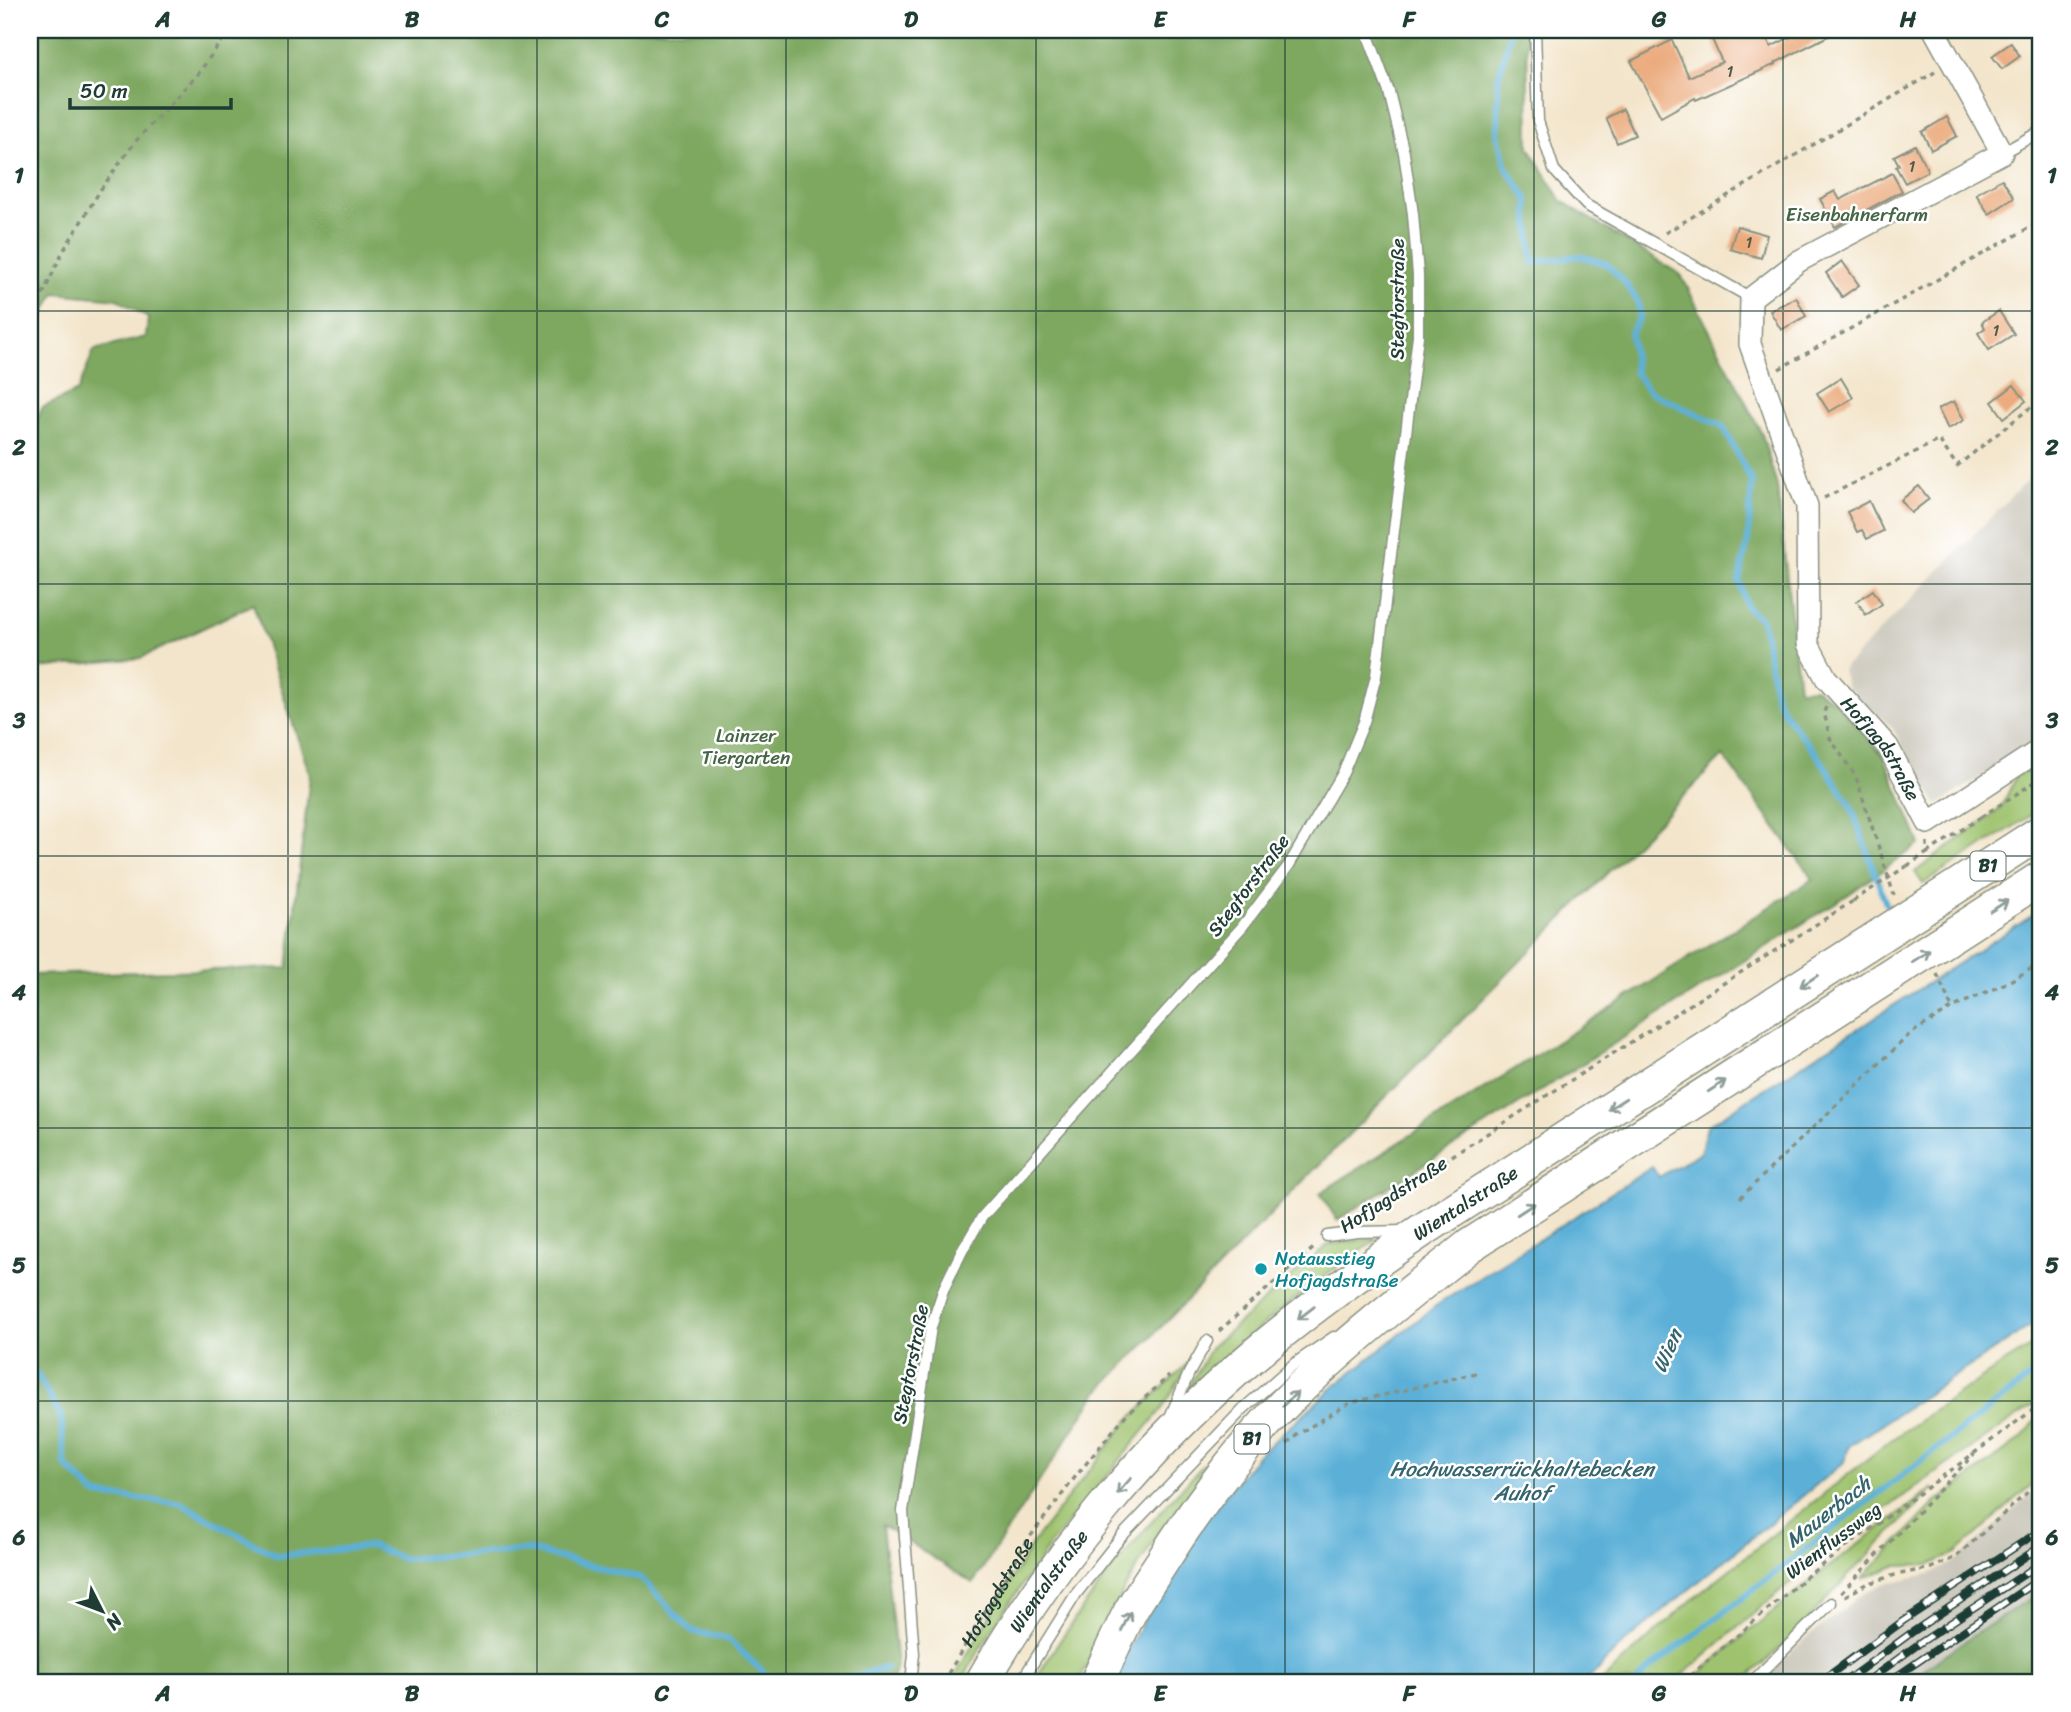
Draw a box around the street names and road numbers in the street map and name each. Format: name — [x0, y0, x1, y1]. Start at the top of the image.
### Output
street label: Stegtorstraße — [1381, 238, 1414, 360]
street label: Hofjagdstraße — [1832, 688, 1930, 807]
street label: Stegtorstraße — [1199, 827, 1298, 944]
road number: B1 — [1970, 852, 2006, 880]
street label: Hofjagdstraße — [1333, 1147, 1454, 1242]
street label: Wientalstraße — [1406, 1156, 1525, 1249]
street label: Stegtorstraße — [883, 1301, 938, 1427]
road number: B1 — [1234, 1424, 1270, 1454]
street label: Wienflussweg — [1778, 1493, 1889, 1588]
street label: Wientalstraße — [1000, 1522, 1097, 1639]
street label: Hofjagdstraße — [951, 1530, 1043, 1654]

